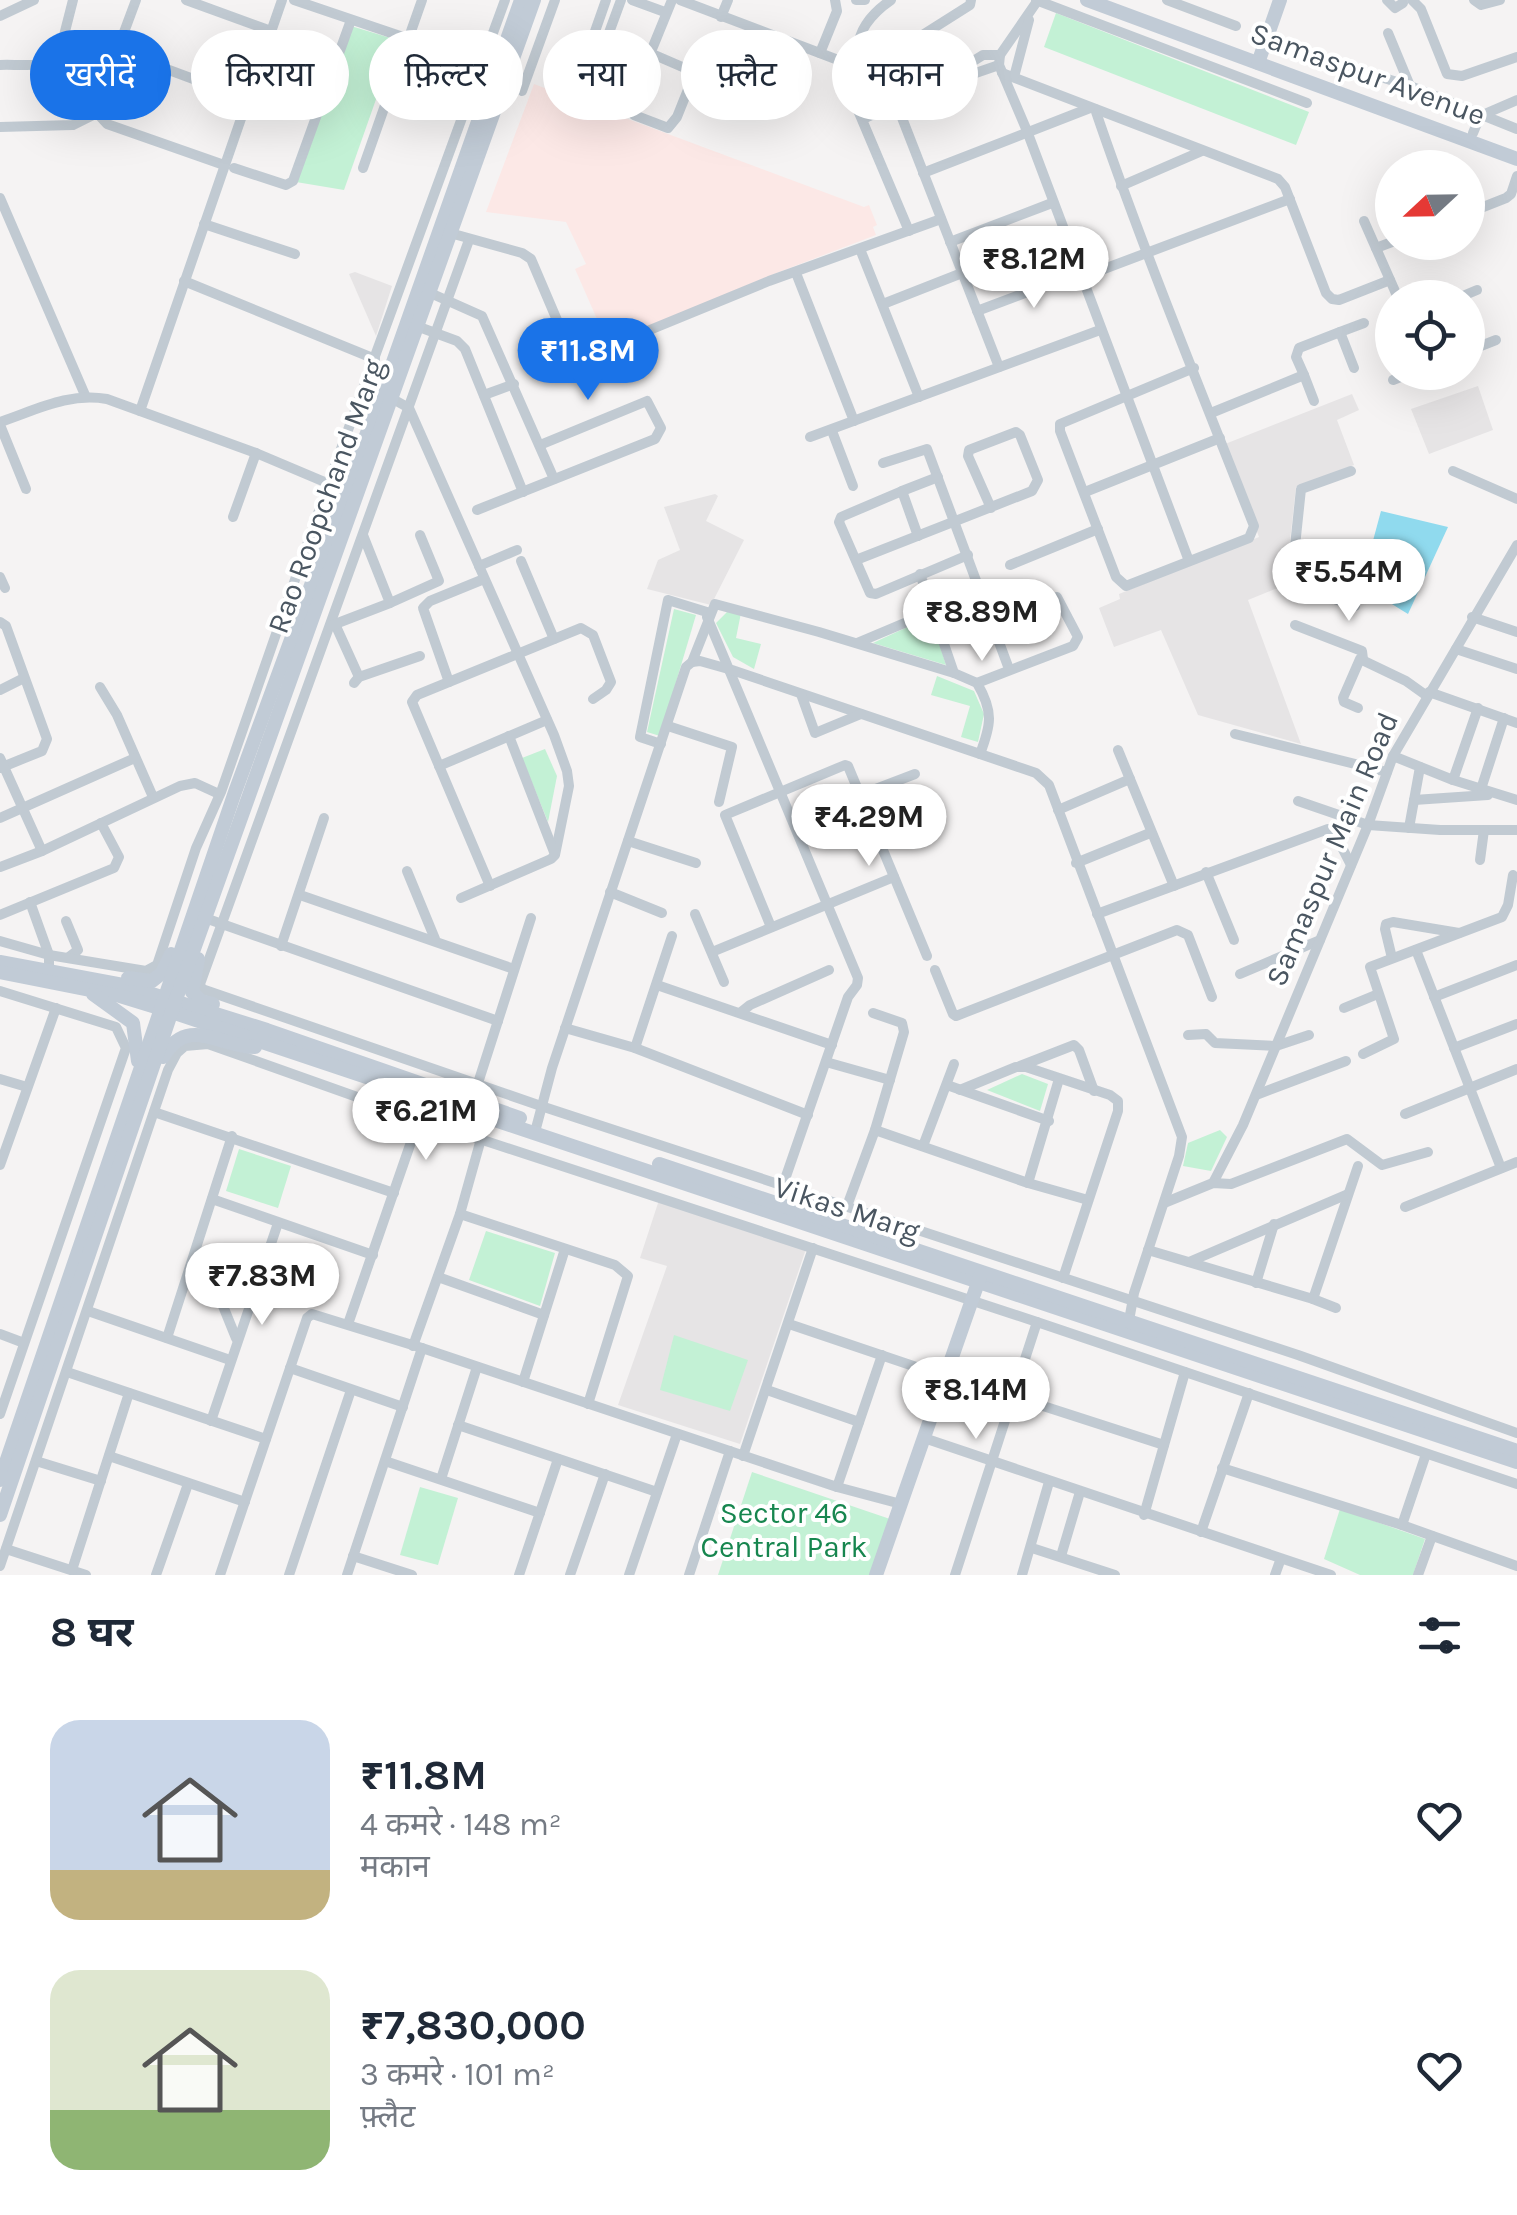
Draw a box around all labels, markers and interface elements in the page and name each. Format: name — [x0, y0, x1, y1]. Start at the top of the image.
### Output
street label: Samaspur Avenue — [1246, 15, 1490, 133]
chip: खरीदें — [30, 30, 171, 120]
chip: किराया — [191, 30, 349, 120]
chip: फ़िल्टर — [369, 30, 523, 120]
chip: नया — [543, 30, 661, 120]
chip: फ़्लैट — [681, 30, 812, 120]
chip: मकान — [832, 30, 978, 120]
north arrow — [1375, 150, 1485, 260]
map controls — [1375, 150, 1485, 390]
pin: ₹8.12M — [953, 226, 1115, 311]
text: ₹8.12M — [982, 240, 1086, 277]
button: locate — [1375, 280, 1485, 390]
pin: ₹11.8M — [507, 318, 669, 403]
text: ₹11.8M — [540, 332, 636, 369]
street label: Rao Roopchand Marg — [260, 354, 392, 638]
pin: ₹5.54M — [1268, 539, 1430, 624]
text: ₹5.54M — [1294, 553, 1404, 590]
pin: ₹8.89M — [901, 579, 1063, 664]
text: ₹8.89M — [925, 593, 1039, 630]
street label: Samaspur Main Road — [1258, 707, 1406, 991]
pin: ₹4.29M — [788, 784, 950, 869]
text: ₹4.29M — [813, 798, 925, 835]
pin: ₹6.21M — [345, 1078, 507, 1163]
text: ₹6.21M — [374, 1092, 478, 1129]
street label: Vikas Marg — [769, 1168, 925, 1250]
pin: ₹7.83M — [181, 1243, 343, 1328]
text: ₹7.83M — [207, 1257, 317, 1294]
pin: ₹8.14M — [895, 1357, 1057, 1442]
text: ₹8.14M — [924, 1371, 1028, 1408]
park label: Sector 46 Central Park — [701, 1495, 867, 1565]
text: 8 घर — [50, 1607, 134, 1657]
icon: filters — [1412, 1608, 1467, 1663]
text: ₹11.8M — [360, 1750, 487, 1800]
icon: home — [130, 1760, 250, 1880]
icon: heart — [1412, 1793, 1467, 1848]
text: 4 कमरे · 148 m² — [360, 1806, 562, 1843]
text: मकान — [360, 1848, 430, 1885]
text: ₹7,830,000 — [360, 2000, 586, 2050]
icon: home — [130, 2010, 250, 2130]
icon: heart — [1412, 2043, 1467, 2098]
text: 3 कमरे · 101 m² — [360, 2056, 555, 2093]
text: फ़्लैट — [360, 2098, 415, 2135]

